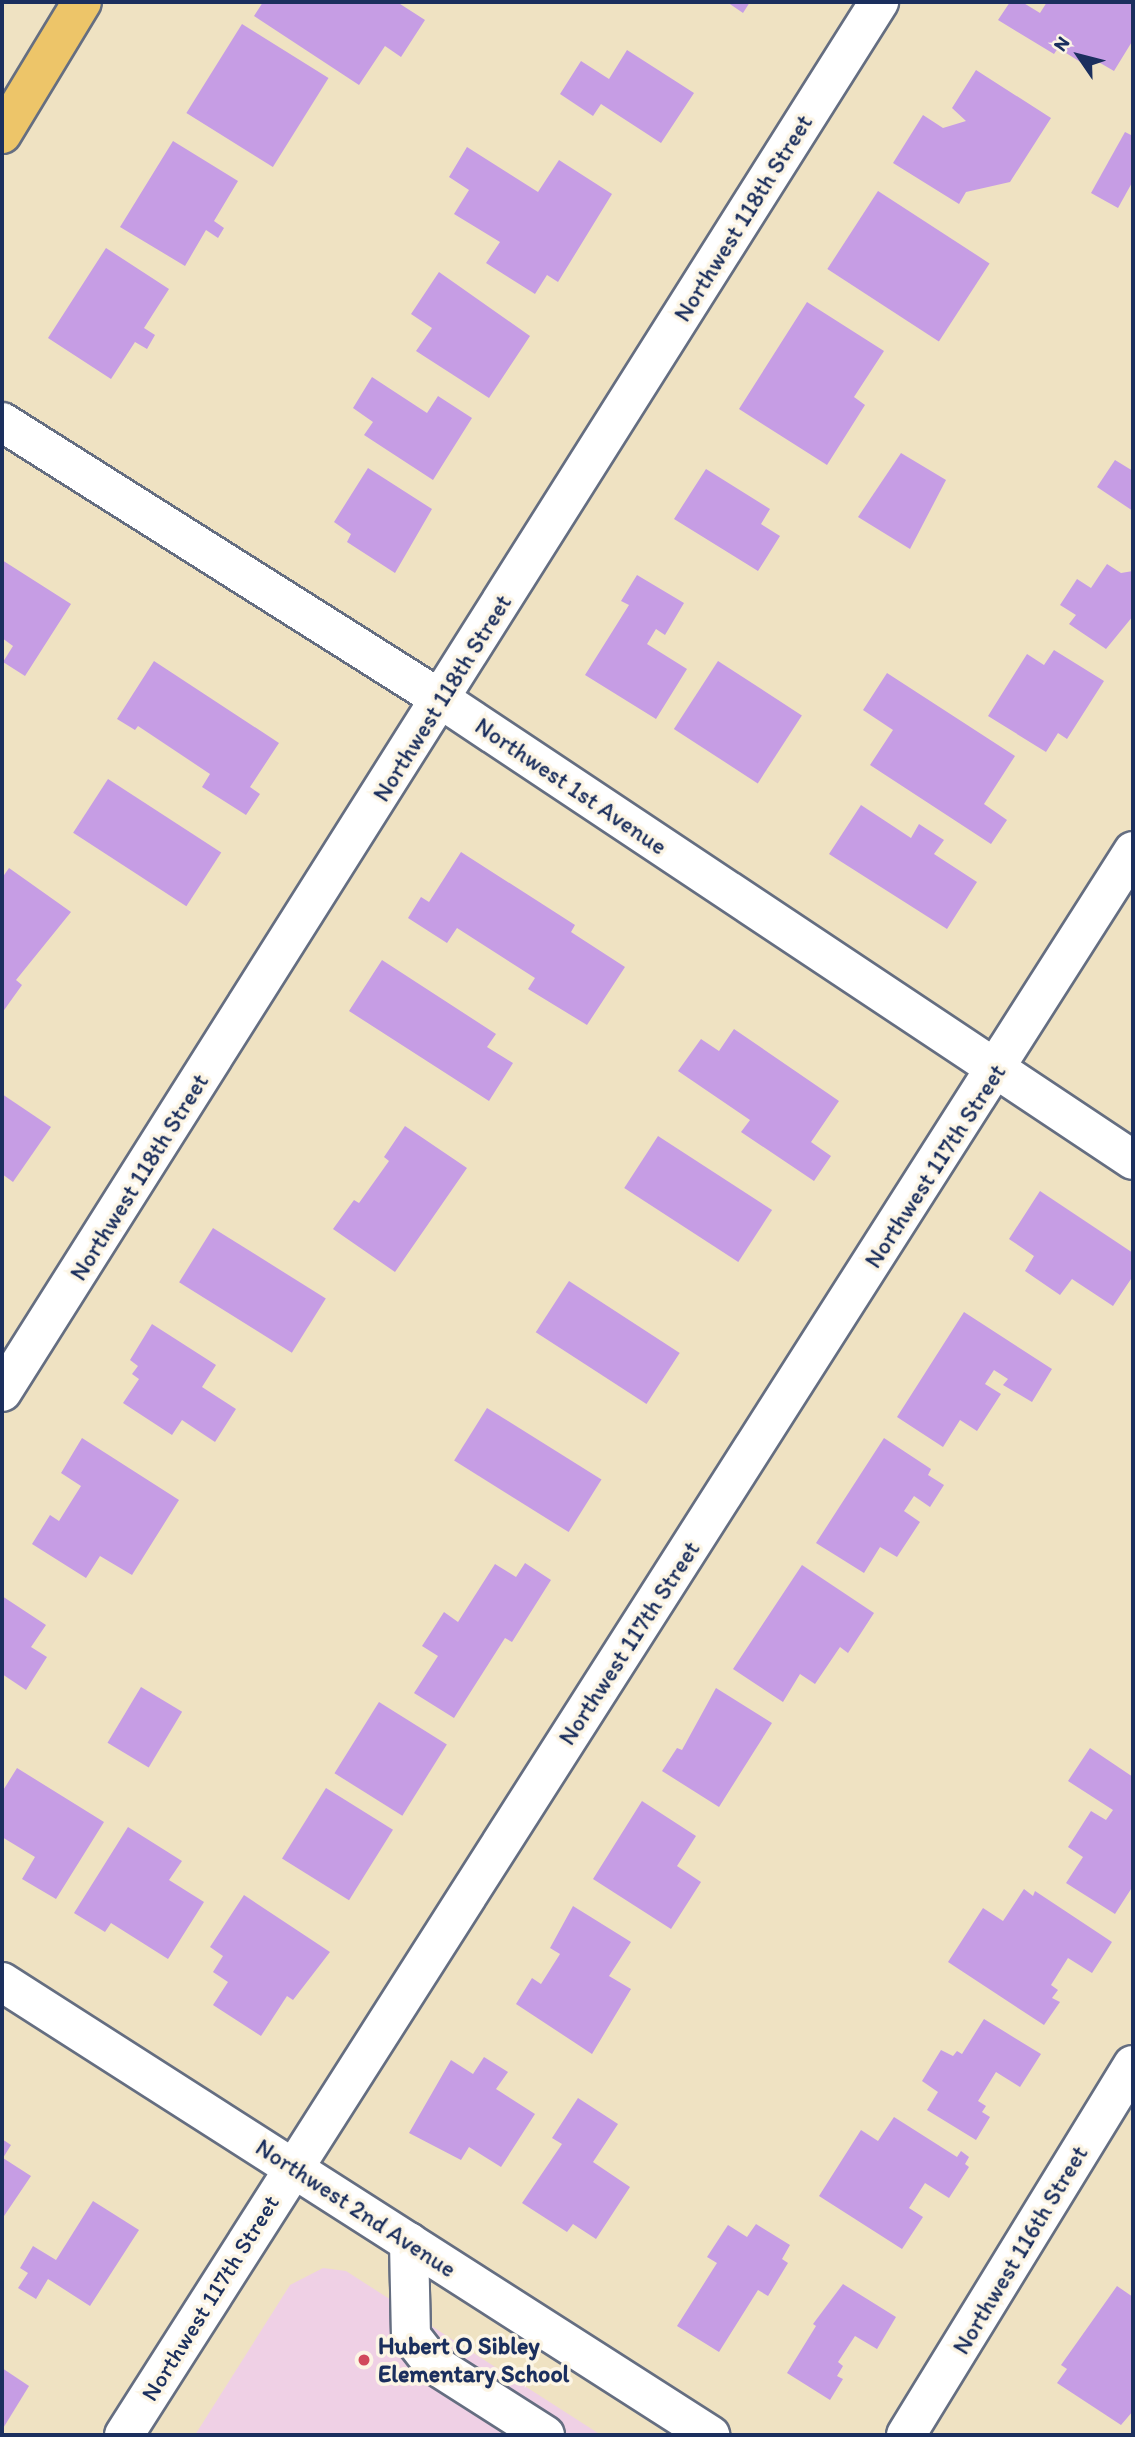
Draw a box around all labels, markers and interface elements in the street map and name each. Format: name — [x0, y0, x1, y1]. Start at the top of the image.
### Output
north arrow — [1044, 21, 1114, 91]
text: N — [1048, 32, 1074, 56]
street label: Northwest 118th Street — [668, 109, 818, 327]
street label: Northwest 118th Street — [367, 589, 517, 807]
street label: Northwest 1st Avenue — [470, 711, 672, 861]
street label: Northwest 117th Street — [858, 1059, 1012, 1273]
street label: Northwest 118th Street — [64, 1068, 214, 1286]
street label: Northwest 117th Street — [552, 1536, 706, 1750]
street label: Northwest 2nd Avenue — [251, 2133, 461, 2283]
street label: Northwest 116th Street — [946, 2141, 1094, 2359]
street label: Northwest 117th Street — [135, 2190, 285, 2406]
place label: Hubert O Sibley Elementary School — [378, 2332, 569, 2388]
marker: Hubert O Sibley Elementary School — [356, 2352, 372, 2368]

